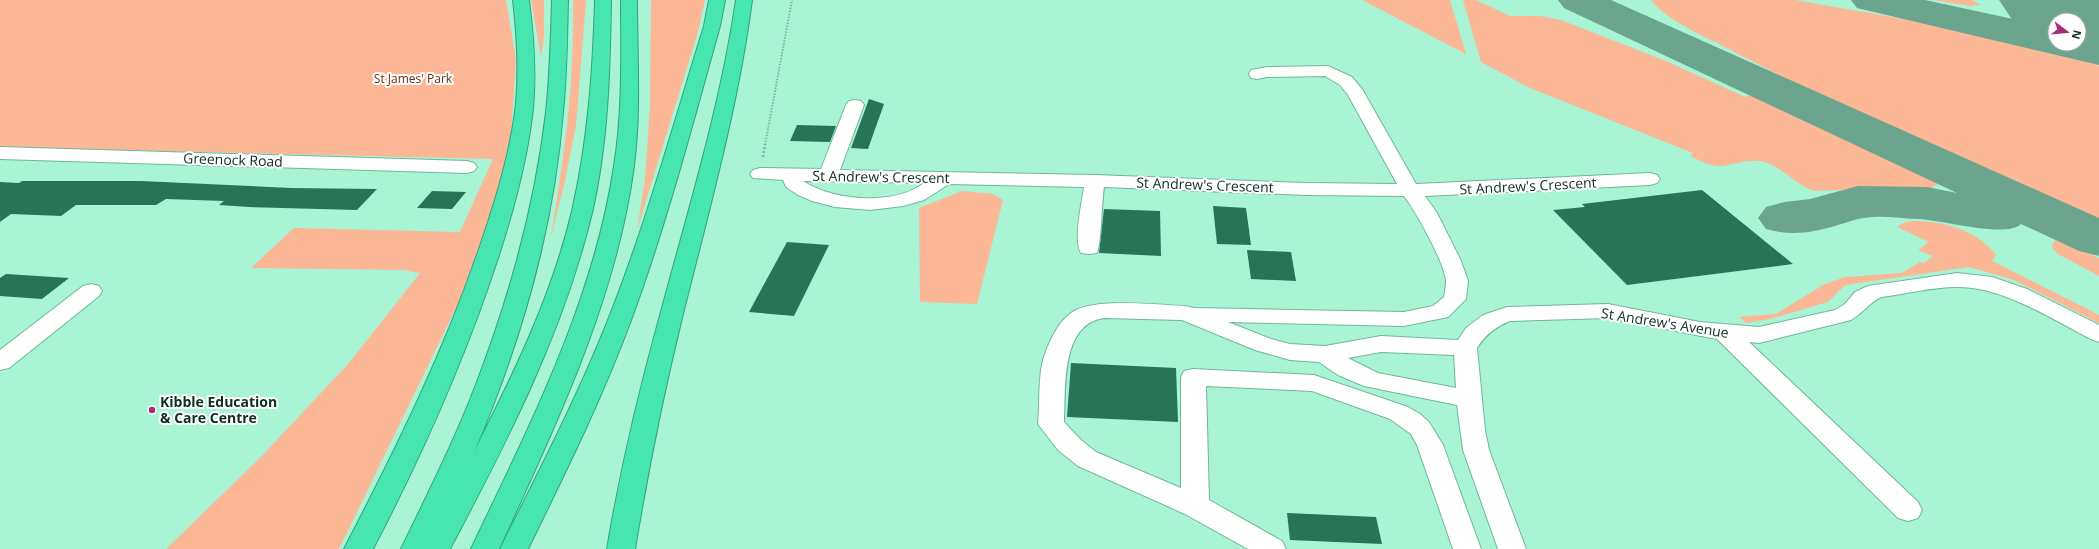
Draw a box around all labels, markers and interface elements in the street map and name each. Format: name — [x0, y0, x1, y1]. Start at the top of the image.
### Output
north arrow — [2047, 12, 2087, 52]
text: N — [2069, 29, 2086, 41]
park label: St James' Park — [374, 70, 453, 87]
street label: Greenock Road — [183, 148, 283, 171]
street label: St Andrew's Crescent — [812, 166, 950, 187]
street label: St Andrew's Crescent — [1459, 172, 1597, 199]
street label: St Andrew's Crescent — [1136, 173, 1274, 196]
street label: St Andrew's Avenue — [1600, 303, 1730, 342]
place label: Kibble Education & Care Centre — [160, 392, 277, 427]
marker: Kibble Education & Care Centre — [147, 405, 157, 415]

